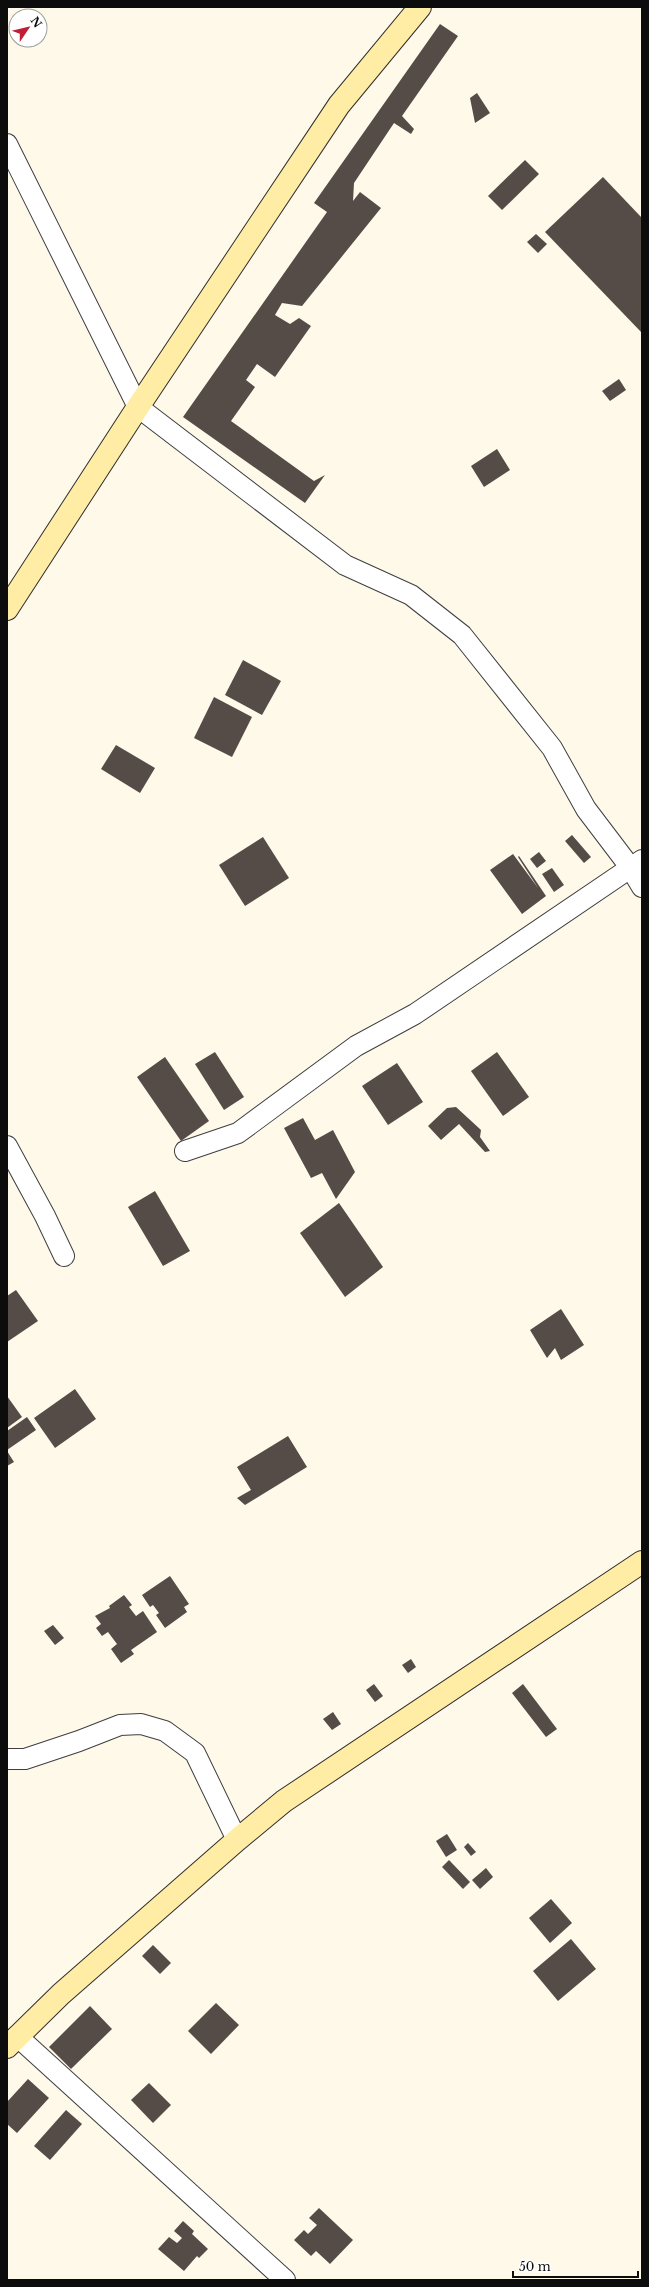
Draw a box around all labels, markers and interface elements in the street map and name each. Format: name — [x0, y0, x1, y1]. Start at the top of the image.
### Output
north arrow — [8, 8, 48, 48]
text: N — [27, 14, 45, 31]
scale bar — [513, 2253, 638, 2279]
text: 50 m — [519, 2259, 551, 2274]

